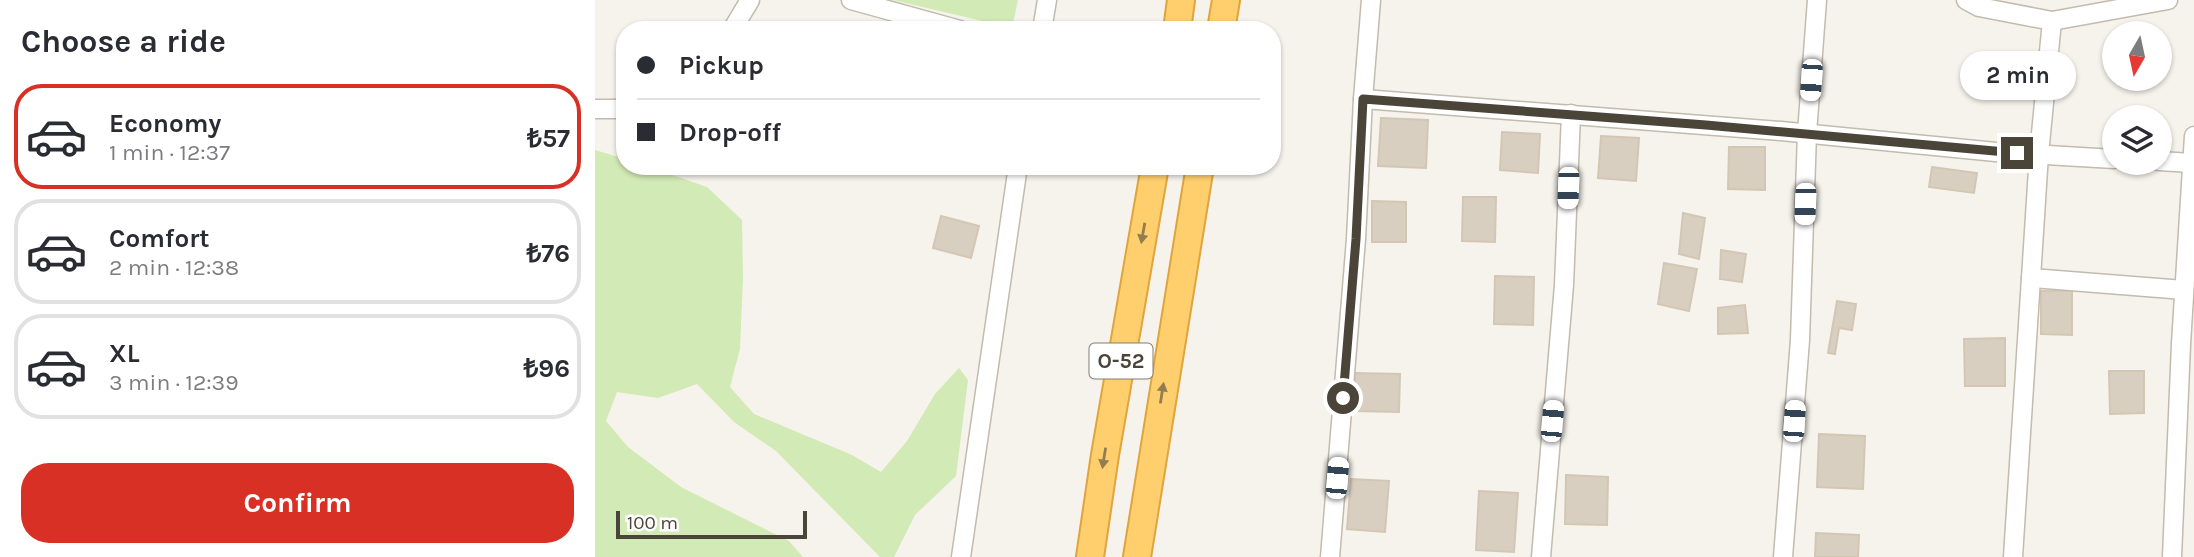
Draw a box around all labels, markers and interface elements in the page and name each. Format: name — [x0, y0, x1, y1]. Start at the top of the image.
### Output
north arrow — [2102, 21, 2172, 91]
map controls — [2102, 21, 2172, 175]
text: Choose a ride — [21, 23, 226, 60]
text: Pickup — [679, 50, 764, 81]
callout: 2 min — [1959, 52, 2075, 100]
car — [1800, 58, 1823, 102]
text: 2 min — [1986, 62, 2050, 89]
icon: car — [25, 105, 88, 168]
button: layers — [2102, 105, 2172, 175]
text: Economy — [109, 108, 221, 139]
text: Drop-off — [679, 117, 781, 148]
text: ₺57 — [527, 123, 570, 154]
route end — [2001, 137, 2033, 169]
text: 1 min · 12:37 — [109, 139, 230, 166]
car — [1557, 167, 1580, 209]
car — [1794, 183, 1817, 225]
icon: car — [25, 220, 88, 283]
text: Comfort — [109, 223, 210, 254]
one-way arrow — [1137, 223, 1148, 245]
text: ₺76 — [526, 238, 570, 269]
text: 2 min · 12:38 — [109, 254, 239, 281]
icon: car — [25, 335, 88, 398]
text: XL — [109, 338, 140, 369]
road number: O-52 — [1089, 344, 1153, 378]
text: ₺96 — [523, 353, 570, 384]
text: 3 min · 12:39 — [109, 369, 238, 396]
one-way arrow — [1157, 382, 1168, 404]
route start — [1327, 382, 1359, 414]
car — [1540, 399, 1565, 443]
car — [1783, 399, 1806, 443]
one-way arrow — [1099, 447, 1110, 469]
car — [1325, 456, 1350, 500]
button: Confirm — [21, 463, 574, 543]
scale bar — [616, 508, 807, 540]
text: 100 m — [627, 512, 678, 534]

